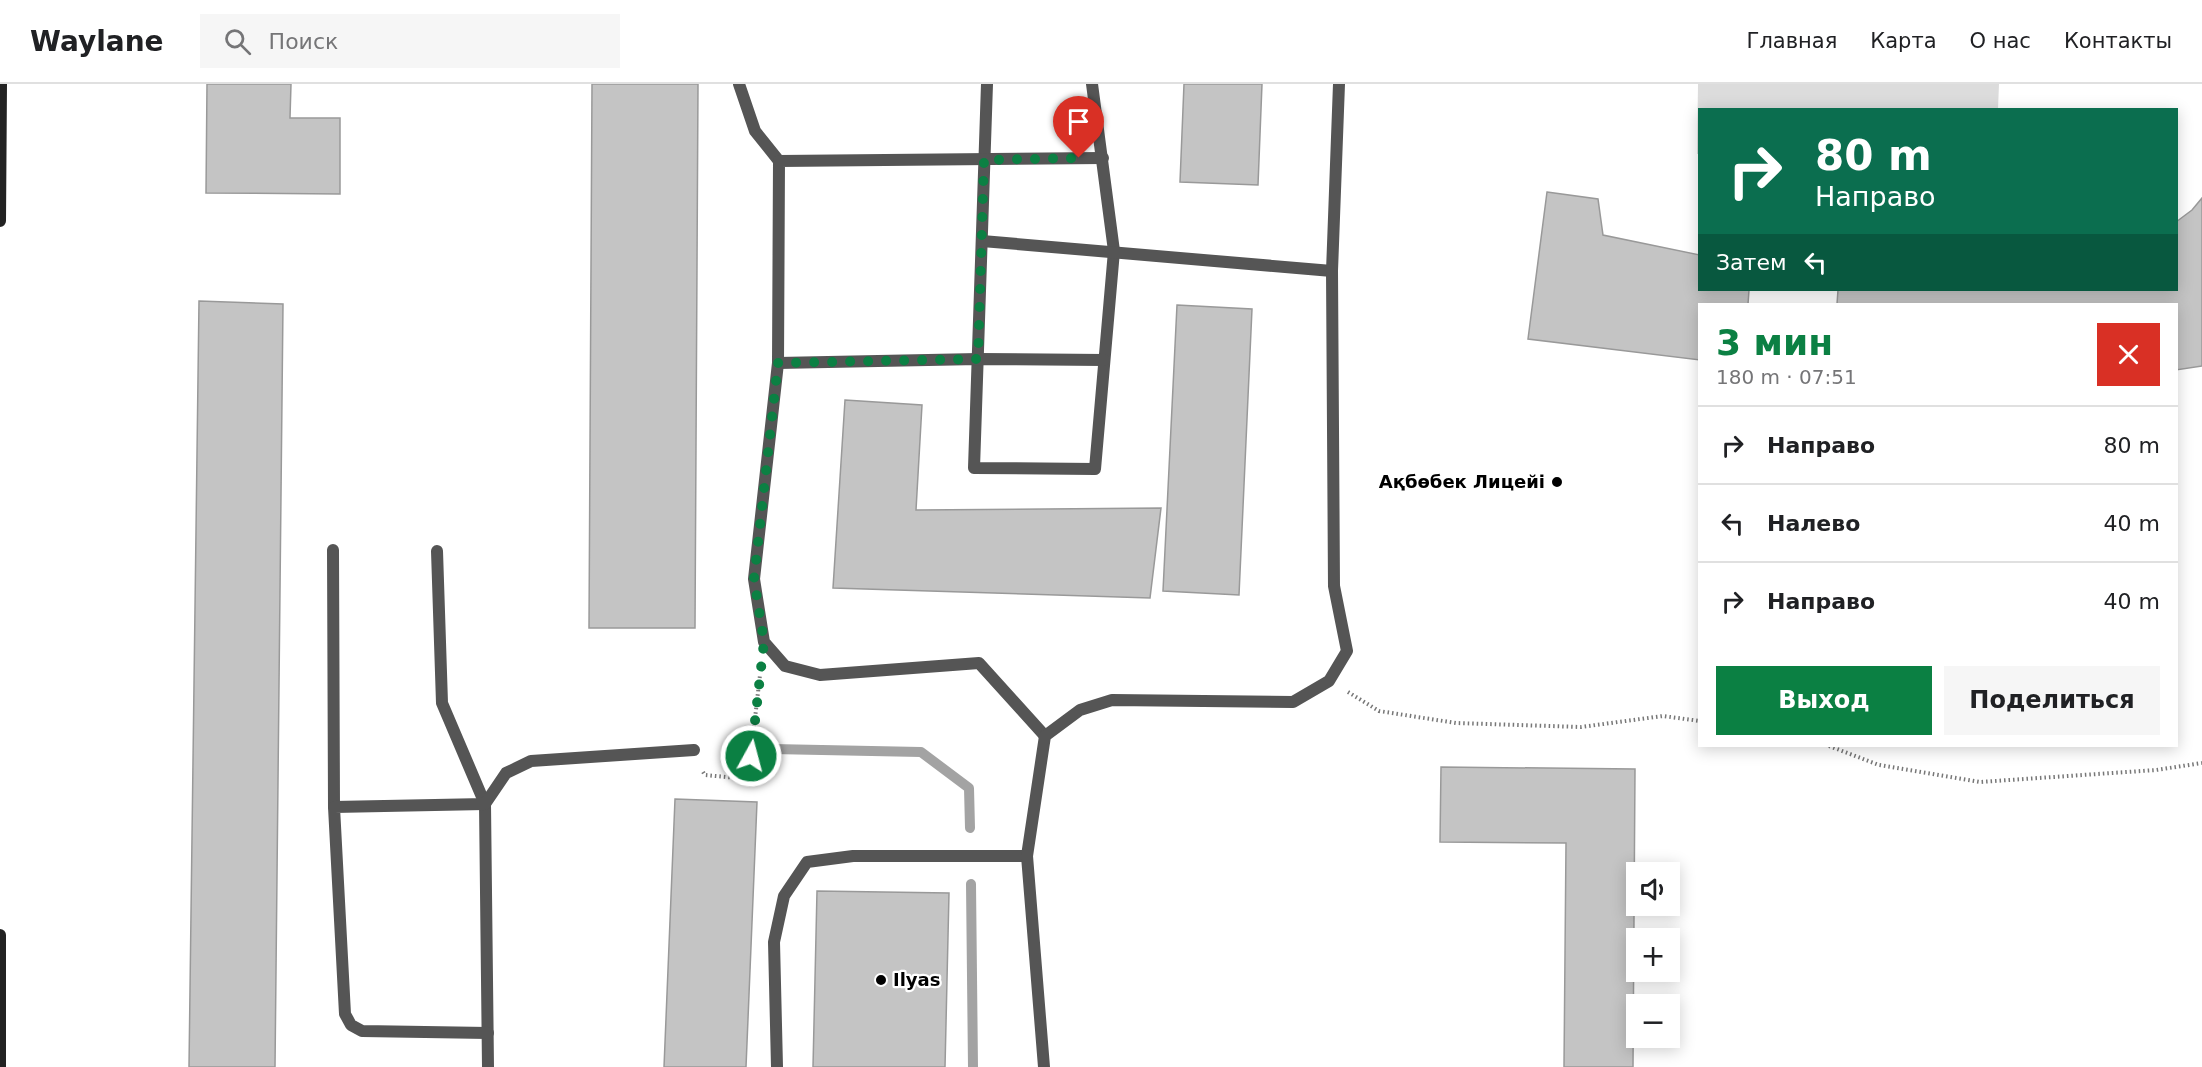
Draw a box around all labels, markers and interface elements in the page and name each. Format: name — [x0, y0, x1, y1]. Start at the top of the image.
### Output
search box — [200, 14, 620, 68]
text: Waylane — [30, 25, 164, 58]
icon: search — [221, 25, 254, 58]
text: Поиск — [269, 29, 338, 54]
text: Главная — [1747, 29, 1837, 53]
text: Карта — [1870, 29, 1937, 53]
text: О нас — [1970, 29, 2031, 53]
text: Контакты — [2064, 29, 2172, 53]
pin — [1053, 96, 1104, 158]
icon: arrive — [1062, 105, 1095, 138]
text: 80 m — [1815, 131, 1932, 180]
icon: right — [1716, 132, 1794, 210]
text: Направо — [1815, 181, 1936, 212]
icon: left — [1799, 246, 1832, 279]
text: Затем — [1716, 250, 1787, 275]
text: 3 мин — [1716, 322, 1833, 363]
button: close — [2097, 323, 2160, 386]
text: 180 m · 07:51 — [1716, 365, 1857, 389]
icon: right — [1716, 429, 1749, 462]
text: Направо — [1767, 433, 1875, 458]
text: 80 m — [2104, 433, 2160, 458]
place label: Ақбөбек Лицейі — [1379, 471, 1545, 492]
marker: Ақбөбек Лицейі — [1550, 475, 1564, 489]
icon: left — [1716, 507, 1749, 540]
text: Налево — [1767, 511, 1860, 536]
text: 40 m — [2104, 511, 2160, 536]
icon: right — [1716, 585, 1749, 618]
text: Направо — [1767, 589, 1875, 614]
text: 40 m — [2104, 589, 2160, 614]
button: Выход — [1716, 666, 1932, 735]
button: Поделиться — [1944, 666, 2160, 735]
position arrow — [719, 724, 783, 788]
map controls — [1626, 862, 1680, 1048]
button: sound — [1626, 862, 1680, 916]
button: + — [1626, 928, 1680, 982]
place label: Ilyas — [893, 969, 940, 990]
marker: Ilyas — [874, 973, 888, 987]
button: − — [1626, 994, 1680, 1048]

